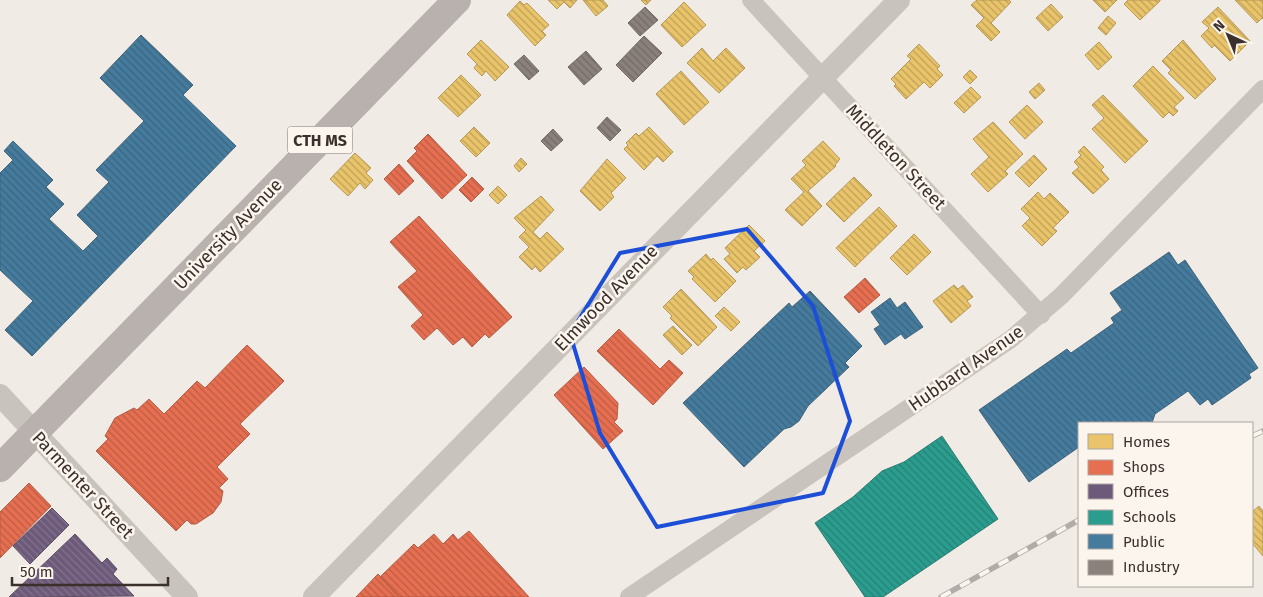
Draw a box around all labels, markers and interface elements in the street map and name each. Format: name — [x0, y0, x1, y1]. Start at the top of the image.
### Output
north arrow — [1203, 10, 1253, 60]
text: N — [1210, 17, 1229, 35]
street label: Middleton Street — [841, 100, 951, 215]
road number: CTH MS — [288, 126, 352, 154]
street label: University Avenue — [169, 174, 287, 294]
street label: Elmwood Avenue — [550, 240, 662, 356]
street label: Hubbard Avenue — [904, 320, 1028, 416]
legend — [1078, 422, 1253, 587]
street label: Parmenter Street — [28, 427, 139, 544]
text: Homes — [1123, 433, 1170, 451]
text: Shops — [1123, 458, 1165, 476]
text: Offices — [1123, 483, 1169, 501]
text: Schools — [1123, 508, 1176, 526]
text: Public — [1123, 533, 1165, 551]
scale bar — [12, 554, 169, 586]
text: Industry — [1123, 558, 1180, 576]
text: 50 m — [20, 563, 53, 581]

